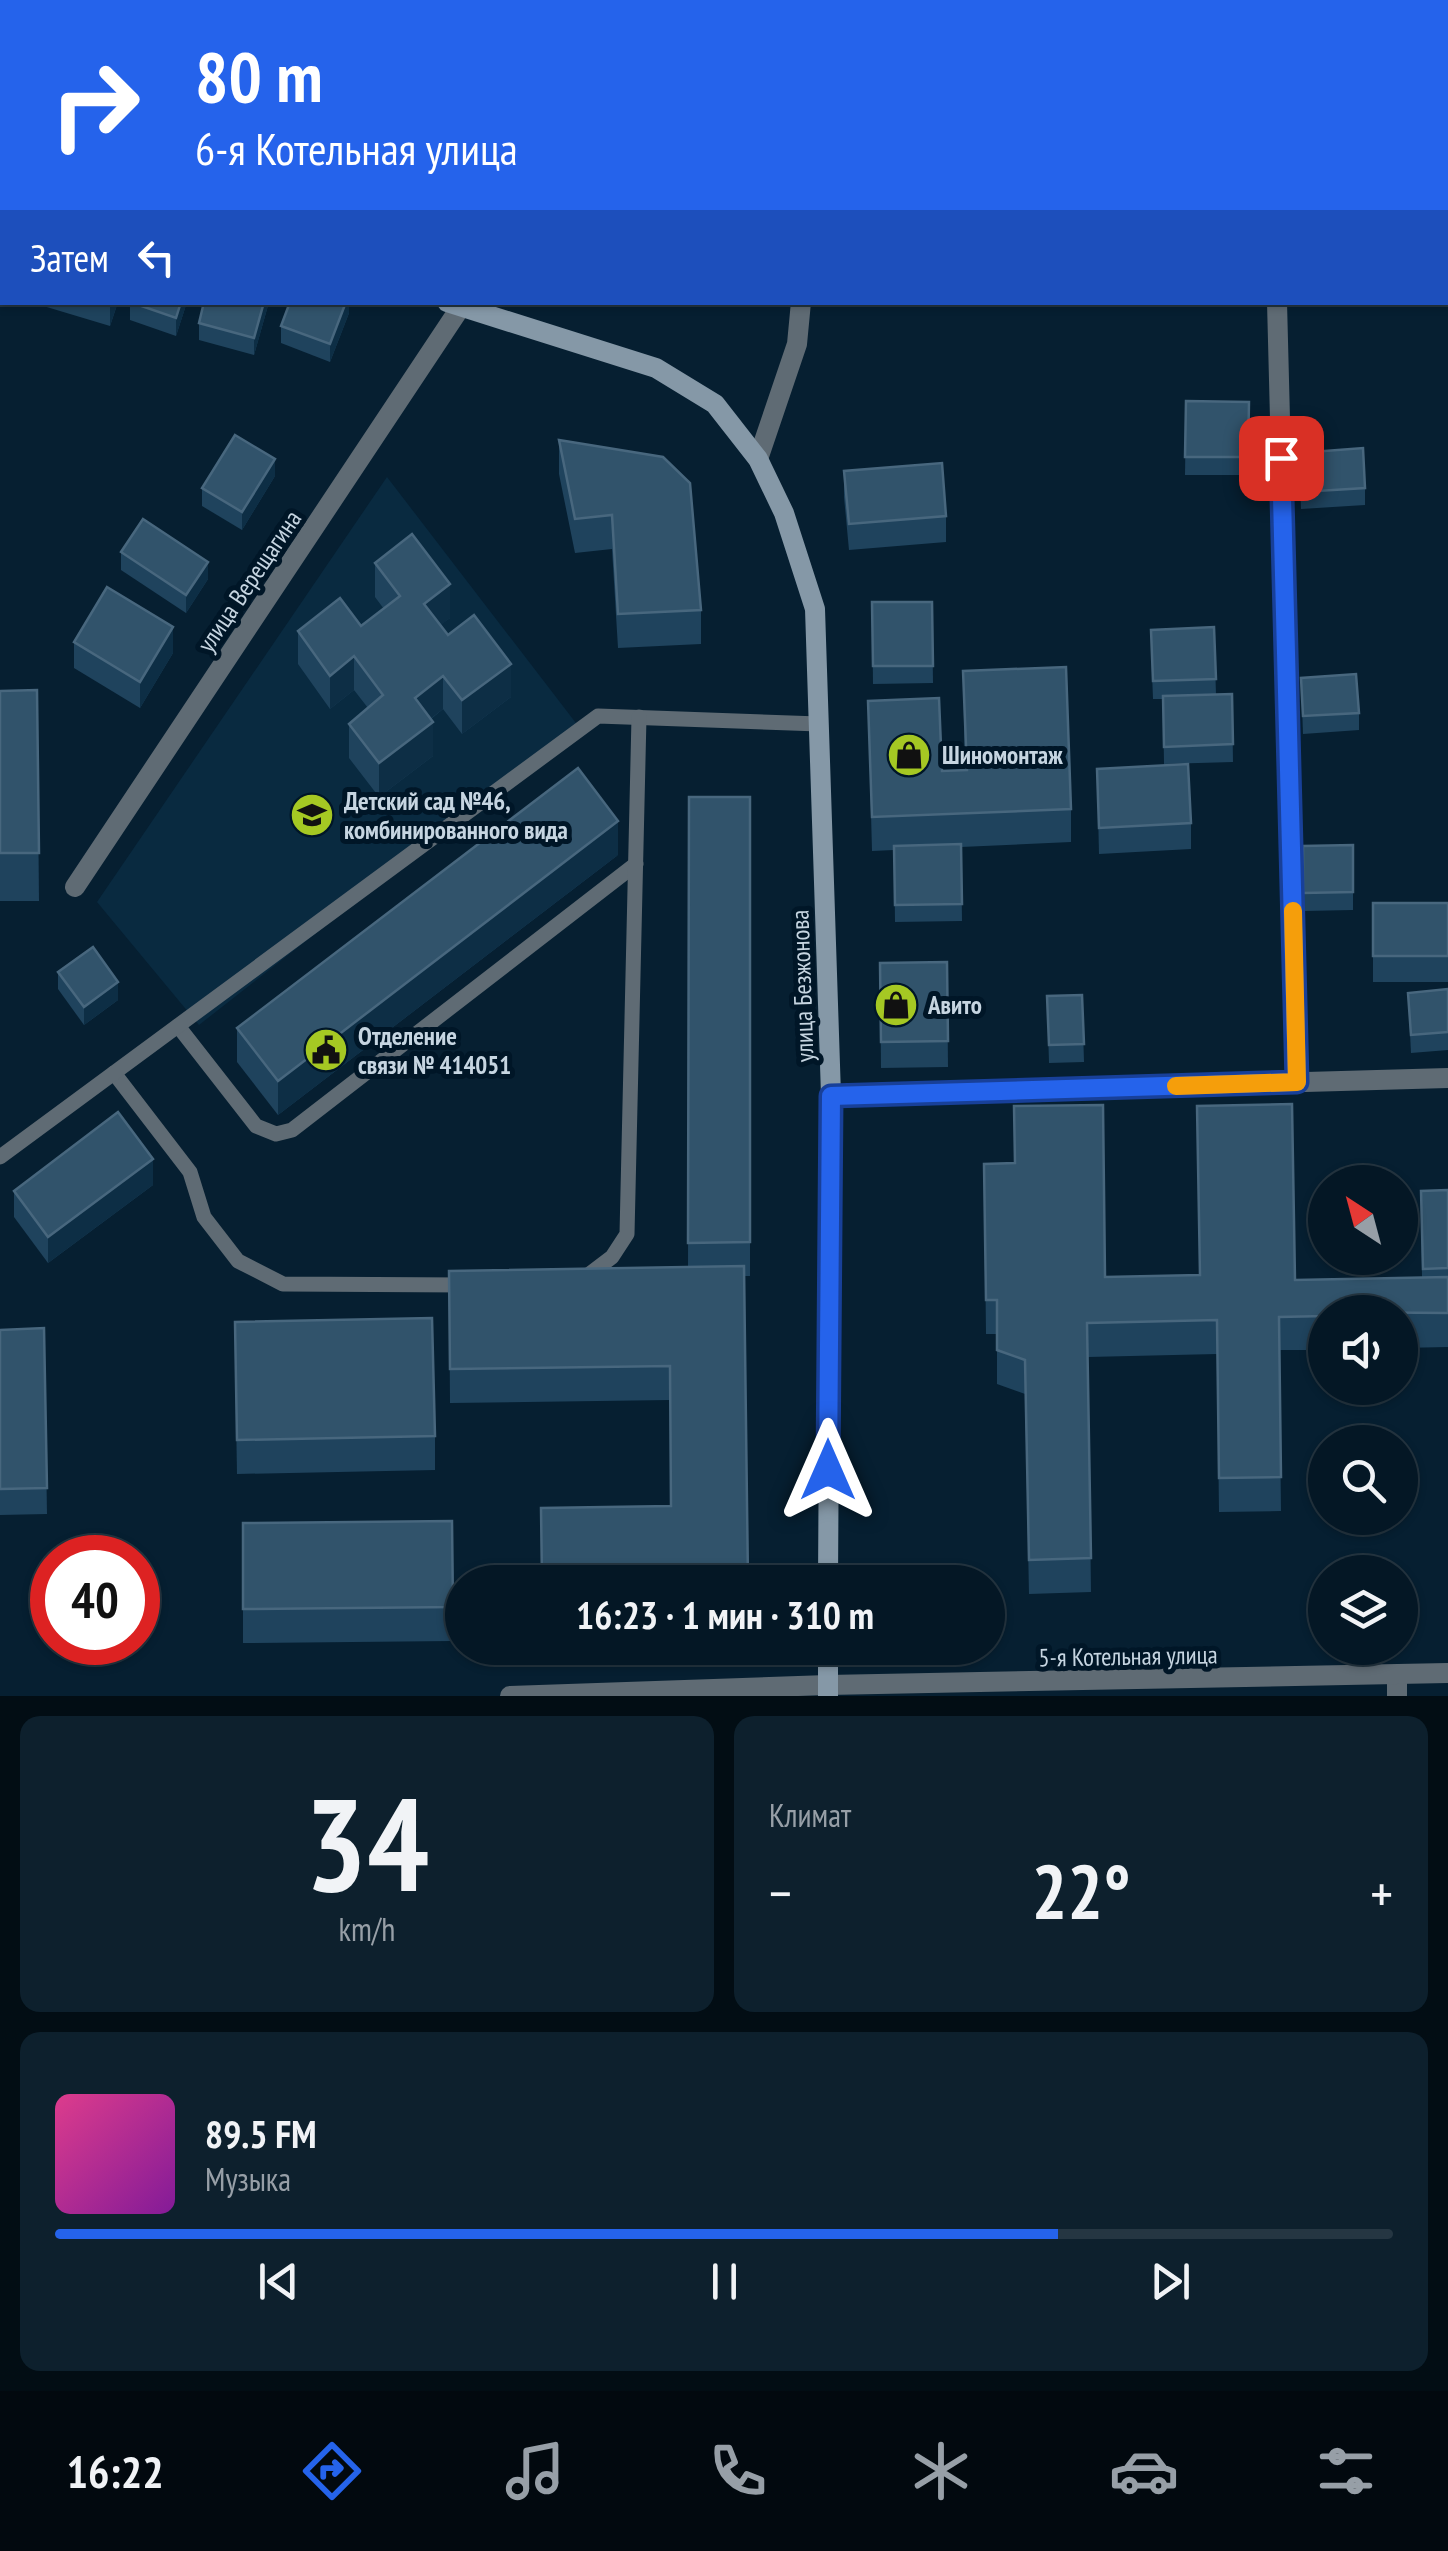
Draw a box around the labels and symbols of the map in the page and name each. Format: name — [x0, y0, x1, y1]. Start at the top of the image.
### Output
pin — [1239, 416, 1324, 501]
street label: улица Верещагина — [190, 504, 308, 658]
shop icon: Шиномонтаж — [886, 732, 932, 778]
place label: Шиномонтаж — [942, 739, 1063, 771]
place label: Детский сад №46, комбинированного вида — [344, 785, 568, 846]
school or university icon: Детский сад №46, комбинированного вида — [289, 792, 335, 838]
street label: улица Безжонова — [783, 909, 821, 1063]
shop icon: Авито — [873, 982, 919, 1028]
place label: Авито — [927, 989, 982, 1021]
place label: Отделение связи № 414051 — [358, 1020, 511, 1081]
public building icon: Отделение связи № 414051 — [303, 1027, 349, 1073]
north arrow — [1308, 1165, 1418, 1275]
position arrow — [776, 1418, 880, 1522]
speed limit sign: 40 — [30, 1535, 160, 1665]
street label: 5-я Котельная улица — [1038, 1638, 1218, 1674]

